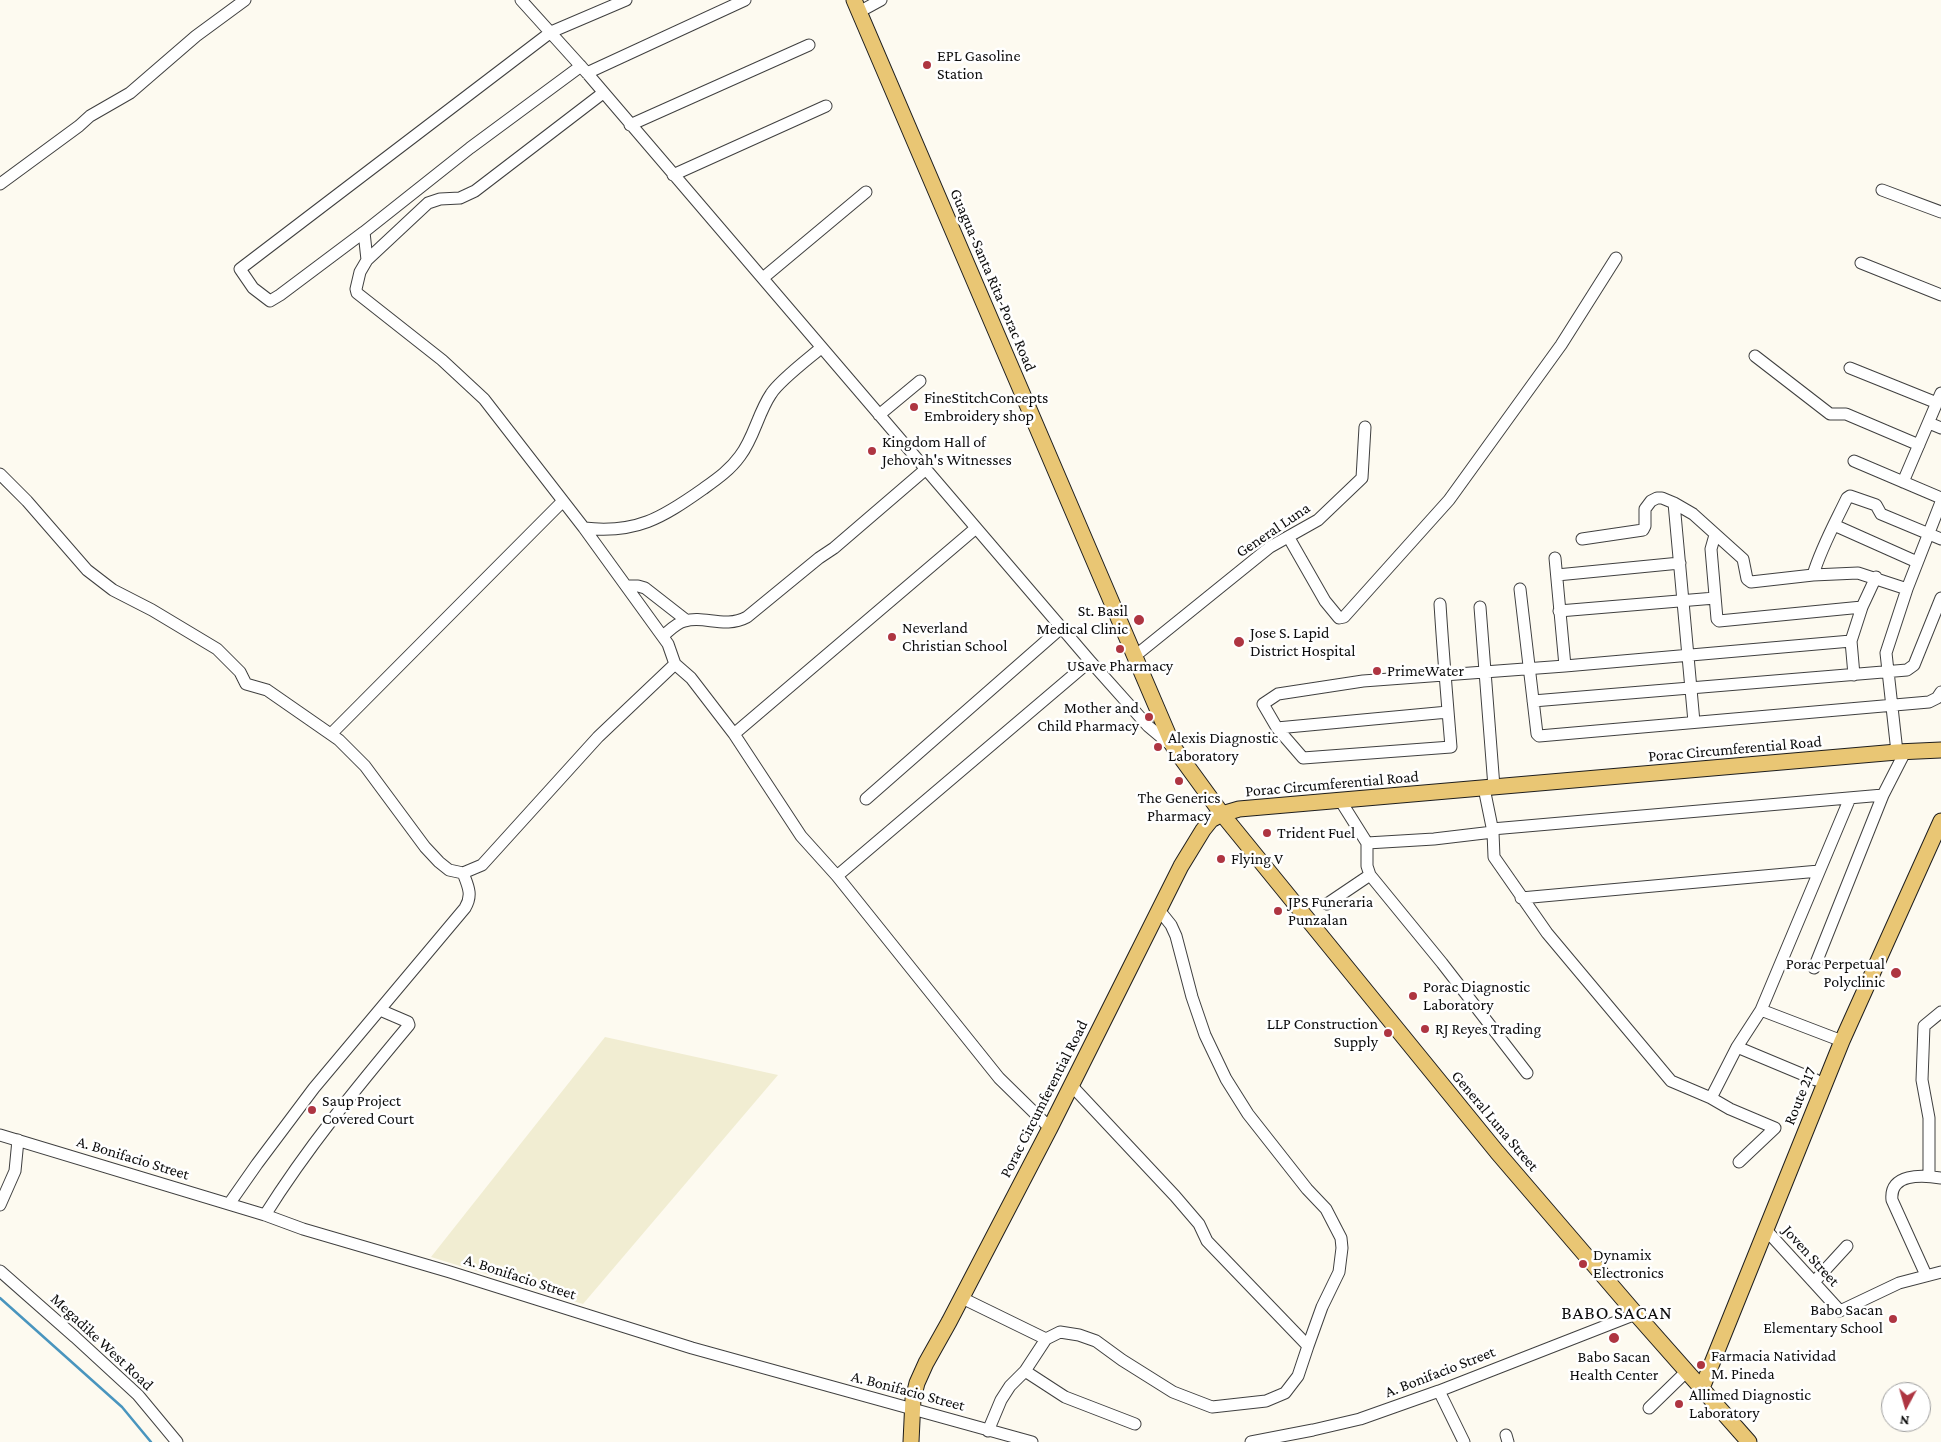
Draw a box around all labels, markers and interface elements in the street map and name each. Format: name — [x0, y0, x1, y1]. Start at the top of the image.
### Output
place label: EPL Gasoline Station — [937, 46, 1020, 84]
marker: EPL Gasoline Station — [921, 59, 933, 71]
street label: Guagua-Santa Rita-Porac Road — [946, 186, 1040, 374]
place label: FineStitchConcepts Embroidery shop — [924, 388, 1048, 426]
marker: FineStitchConcepts Embroidery shop — [908, 401, 920, 413]
place label: Kingdom Hall of Jehovah's Witnesses — [882, 432, 1012, 470]
marker: Kingdom Hall of Jehovah's Witnesses — [866, 445, 878, 457]
street label: General Luna — [1232, 498, 1314, 562]
place label: St. Basil Medical Clinic — [1037, 601, 1128, 639]
marker: St. Basil Medical Clinic — [1132, 613, 1146, 627]
place label: Neverland Christian School — [902, 618, 1007, 656]
place label: Jose S. Lapid District Hospital — [1250, 623, 1355, 661]
marker: Neverland Christian School — [886, 631, 898, 643]
marker: Jose S. Lapid District Hospital — [1232, 635, 1246, 649]
marker: USave Pharmacy — [1114, 643, 1126, 655]
place label: USave Pharmacy — [1067, 656, 1173, 676]
place label: PrimeWater — [1387, 661, 1464, 681]
marker: PrimeWater — [1371, 665, 1383, 677]
place label: Mother and Child Pharmacy — [1037, 698, 1139, 736]
marker: Mother and Child Pharmacy — [1143, 711, 1155, 723]
place label: Alexis Diagnostic Laboratory — [1168, 728, 1278, 766]
street label: Porac Circumferential Road — [1647, 732, 1823, 766]
marker: Alexis Diagnostic Laboratory — [1152, 741, 1164, 753]
street label: Porac Circumferential Road — [1244, 767, 1420, 801]
marker: The Generics Pharmacy — [1173, 775, 1185, 787]
place label: The Generics Pharmacy — [1138, 788, 1220, 826]
place label: Trident Fuel — [1277, 823, 1355, 843]
marker: Trident Fuel — [1261, 827, 1273, 839]
place label: Flying V — [1231, 849, 1283, 869]
marker: Flying V — [1215, 853, 1227, 865]
place label: JPS Funeraria Punzalan — [1288, 892, 1373, 930]
marker: JPS Funeraria Punzalan — [1272, 905, 1284, 917]
place label: Porac Perpetual Polyclinic — [1786, 954, 1885, 992]
marker: Porac Perpetual Polyclinic — [1889, 966, 1903, 980]
place label: Porac Diagnostic Laboratory — [1423, 977, 1530, 1015]
marker: Porac Diagnostic Laboratory — [1407, 990, 1419, 1002]
place label: LLP Construction Supply — [1267, 1014, 1378, 1052]
street label: Porac Circumferential Road — [996, 1017, 1092, 1181]
place label: RJ Reyes Trading — [1435, 1019, 1541, 1039]
marker: RJ Reyes Trading — [1419, 1023, 1431, 1035]
marker: LLP Construction Supply — [1382, 1027, 1394, 1039]
street label: Route 217 — [1780, 1064, 1820, 1128]
street label: General Luna Street — [1447, 1067, 1543, 1175]
place label: Saup Project Covered Court — [322, 1091, 414, 1129]
marker: Saup Project Covered Court — [306, 1104, 318, 1116]
street label: A. Bonifacio Street — [74, 1132, 192, 1184]
street label: Joven Street — [1778, 1221, 1844, 1291]
place label: Dynamix Electronics — [1593, 1245, 1664, 1283]
street label: A. Bonifacio Street — [462, 1250, 578, 1304]
marker: Dynamix Electronics — [1577, 1258, 1589, 1270]
street label: Megadike West Road — [47, 1289, 157, 1395]
place label: Babo Sacan Elementary School — [1763, 1300, 1883, 1338]
district label: BABO SACAN — [1560, 1302, 1674, 1324]
marker: Babo Sacan Elementary School — [1887, 1313, 1899, 1325]
marker: Babo Sacan Health Center — [1607, 1331, 1621, 1345]
street label: A. Bonifacio Street — [1382, 1342, 1498, 1402]
place label: Farmacia Natividad M. Pineda — [1711, 1346, 1836, 1384]
place label: Babo Sacan Health Center — [1570, 1347, 1658, 1385]
marker: Farmacia Natividad M. Pineda — [1695, 1359, 1707, 1371]
street label: A. Bonifacio Street — [849, 1367, 967, 1415]
north arrow — [1881, 1382, 1931, 1432]
place label: Allimed Diagnostic Laboratory — [1689, 1385, 1811, 1423]
marker: Allimed Diagnostic Laboratory — [1673, 1398, 1685, 1410]
text: N — [1899, 1412, 1910, 1429]

